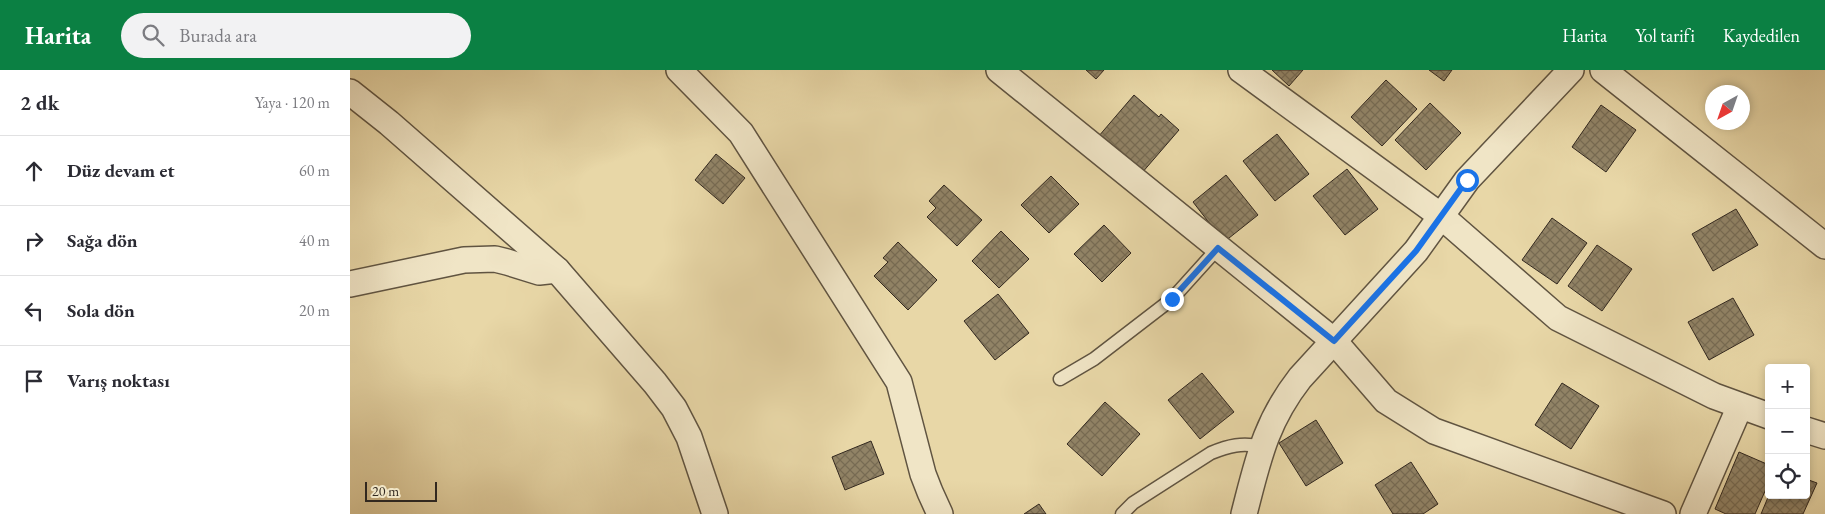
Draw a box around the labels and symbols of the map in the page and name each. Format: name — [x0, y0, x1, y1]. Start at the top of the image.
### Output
north arrow — [1705, 85, 1750, 130]
route start — [1456, 169, 1479, 192]
route end — [1161, 288, 1184, 311]
scale bar — [365, 479, 438, 502]

